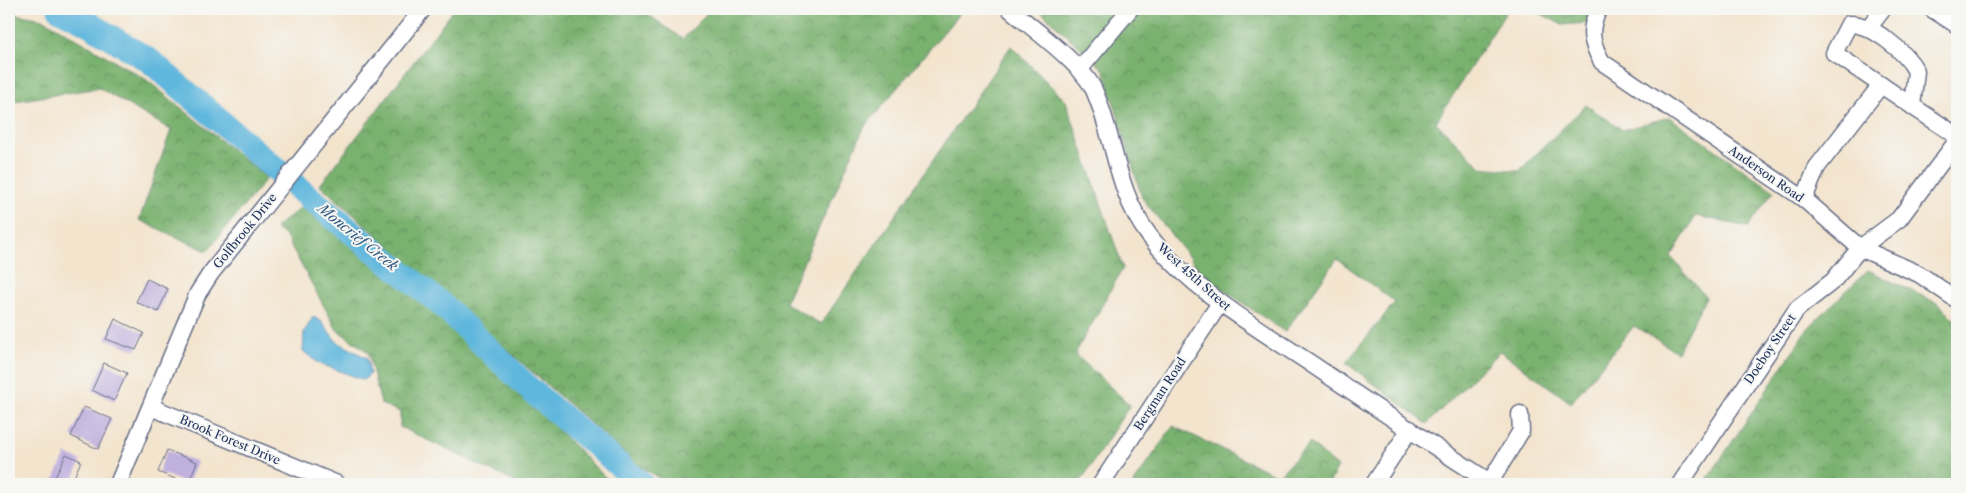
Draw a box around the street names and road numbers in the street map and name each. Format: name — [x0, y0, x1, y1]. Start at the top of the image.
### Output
street label: Anderson Road — [1725, 142, 1807, 205]
street label: Golfbrook Drive — [210, 190, 280, 271]
street label: West 45th Street — [1154, 239, 1235, 314]
street label: Doeboy Street — [1741, 310, 1799, 387]
street label: Bergman Road — [1130, 354, 1189, 433]
street label: Brook Forest Drive — [178, 412, 283, 468]

